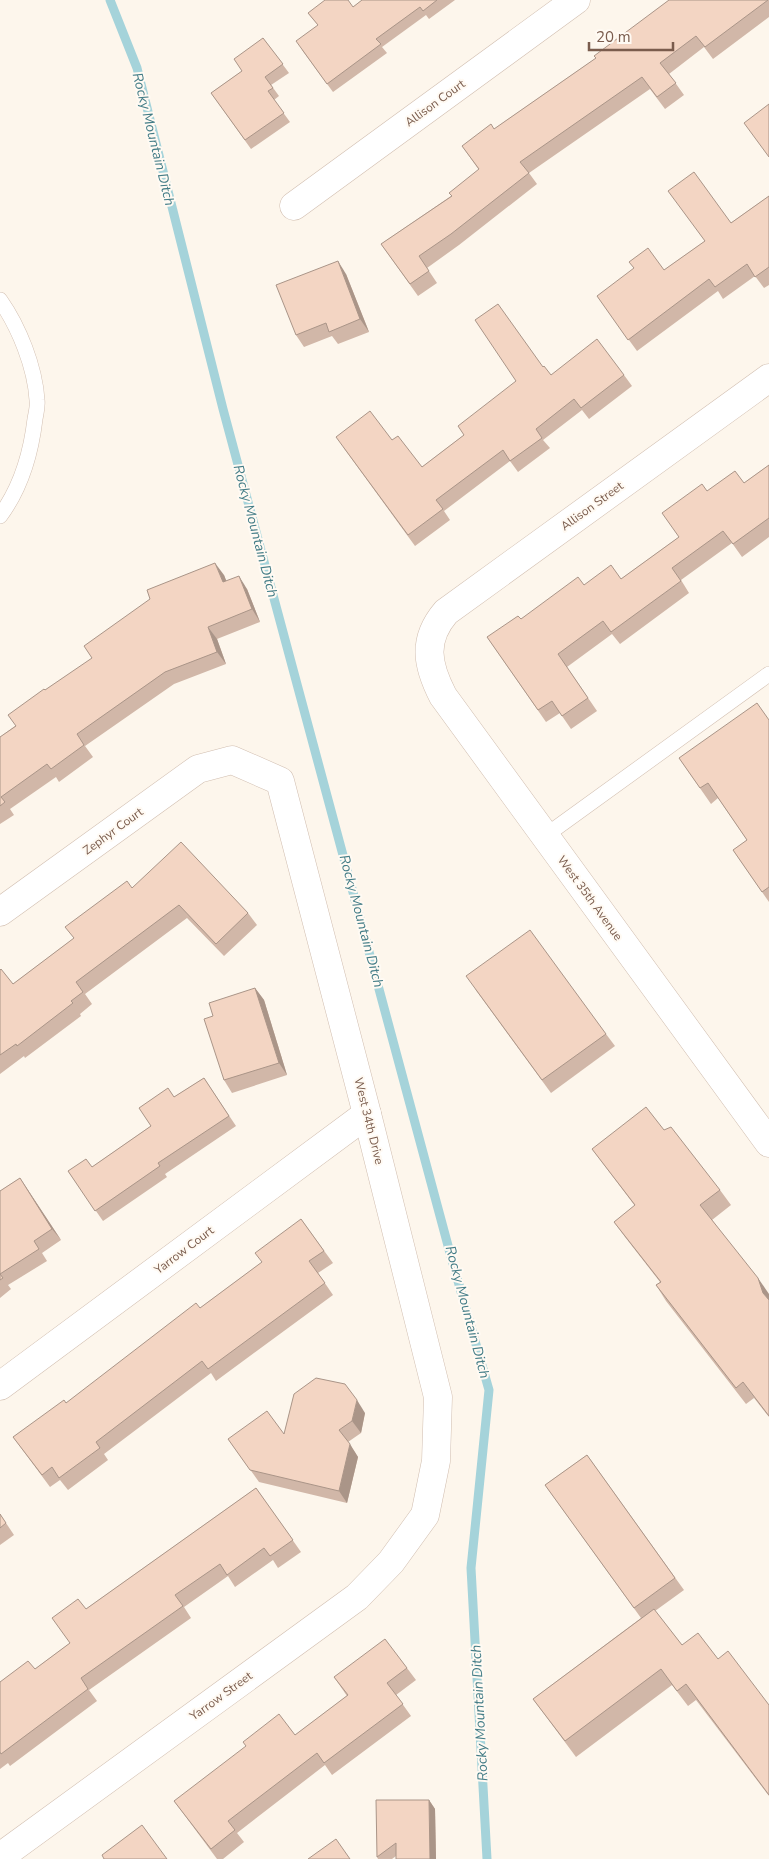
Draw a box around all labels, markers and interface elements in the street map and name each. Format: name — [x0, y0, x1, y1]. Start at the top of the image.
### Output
scale bar — [589, 20, 673, 52]
text: 20 m — [596, 27, 631, 47]
water label: Rocky Mountain Ditch — [128, 71, 179, 208]
street label: Allison Court — [402, 75, 469, 130]
water label: Rocky Mountain Ditch — [229, 463, 282, 600]
street label: Allison Street — [557, 477, 627, 534]
street label: Zephyr Court — [80, 803, 147, 858]
street label: West 35th Avenue — [554, 852, 626, 944]
water label: Rocky Mountain Ditch — [335, 853, 388, 990]
street label: West 34th Drive — [350, 1076, 388, 1166]
street label: Yarrow Court — [150, 1222, 218, 1278]
water label: Rocky Mountain Ditch — [441, 1244, 494, 1381]
water label: Rocky Mountain Ditch — [466, 1644, 493, 1782]
street label: Yarrow Street — [186, 1667, 256, 1725]

